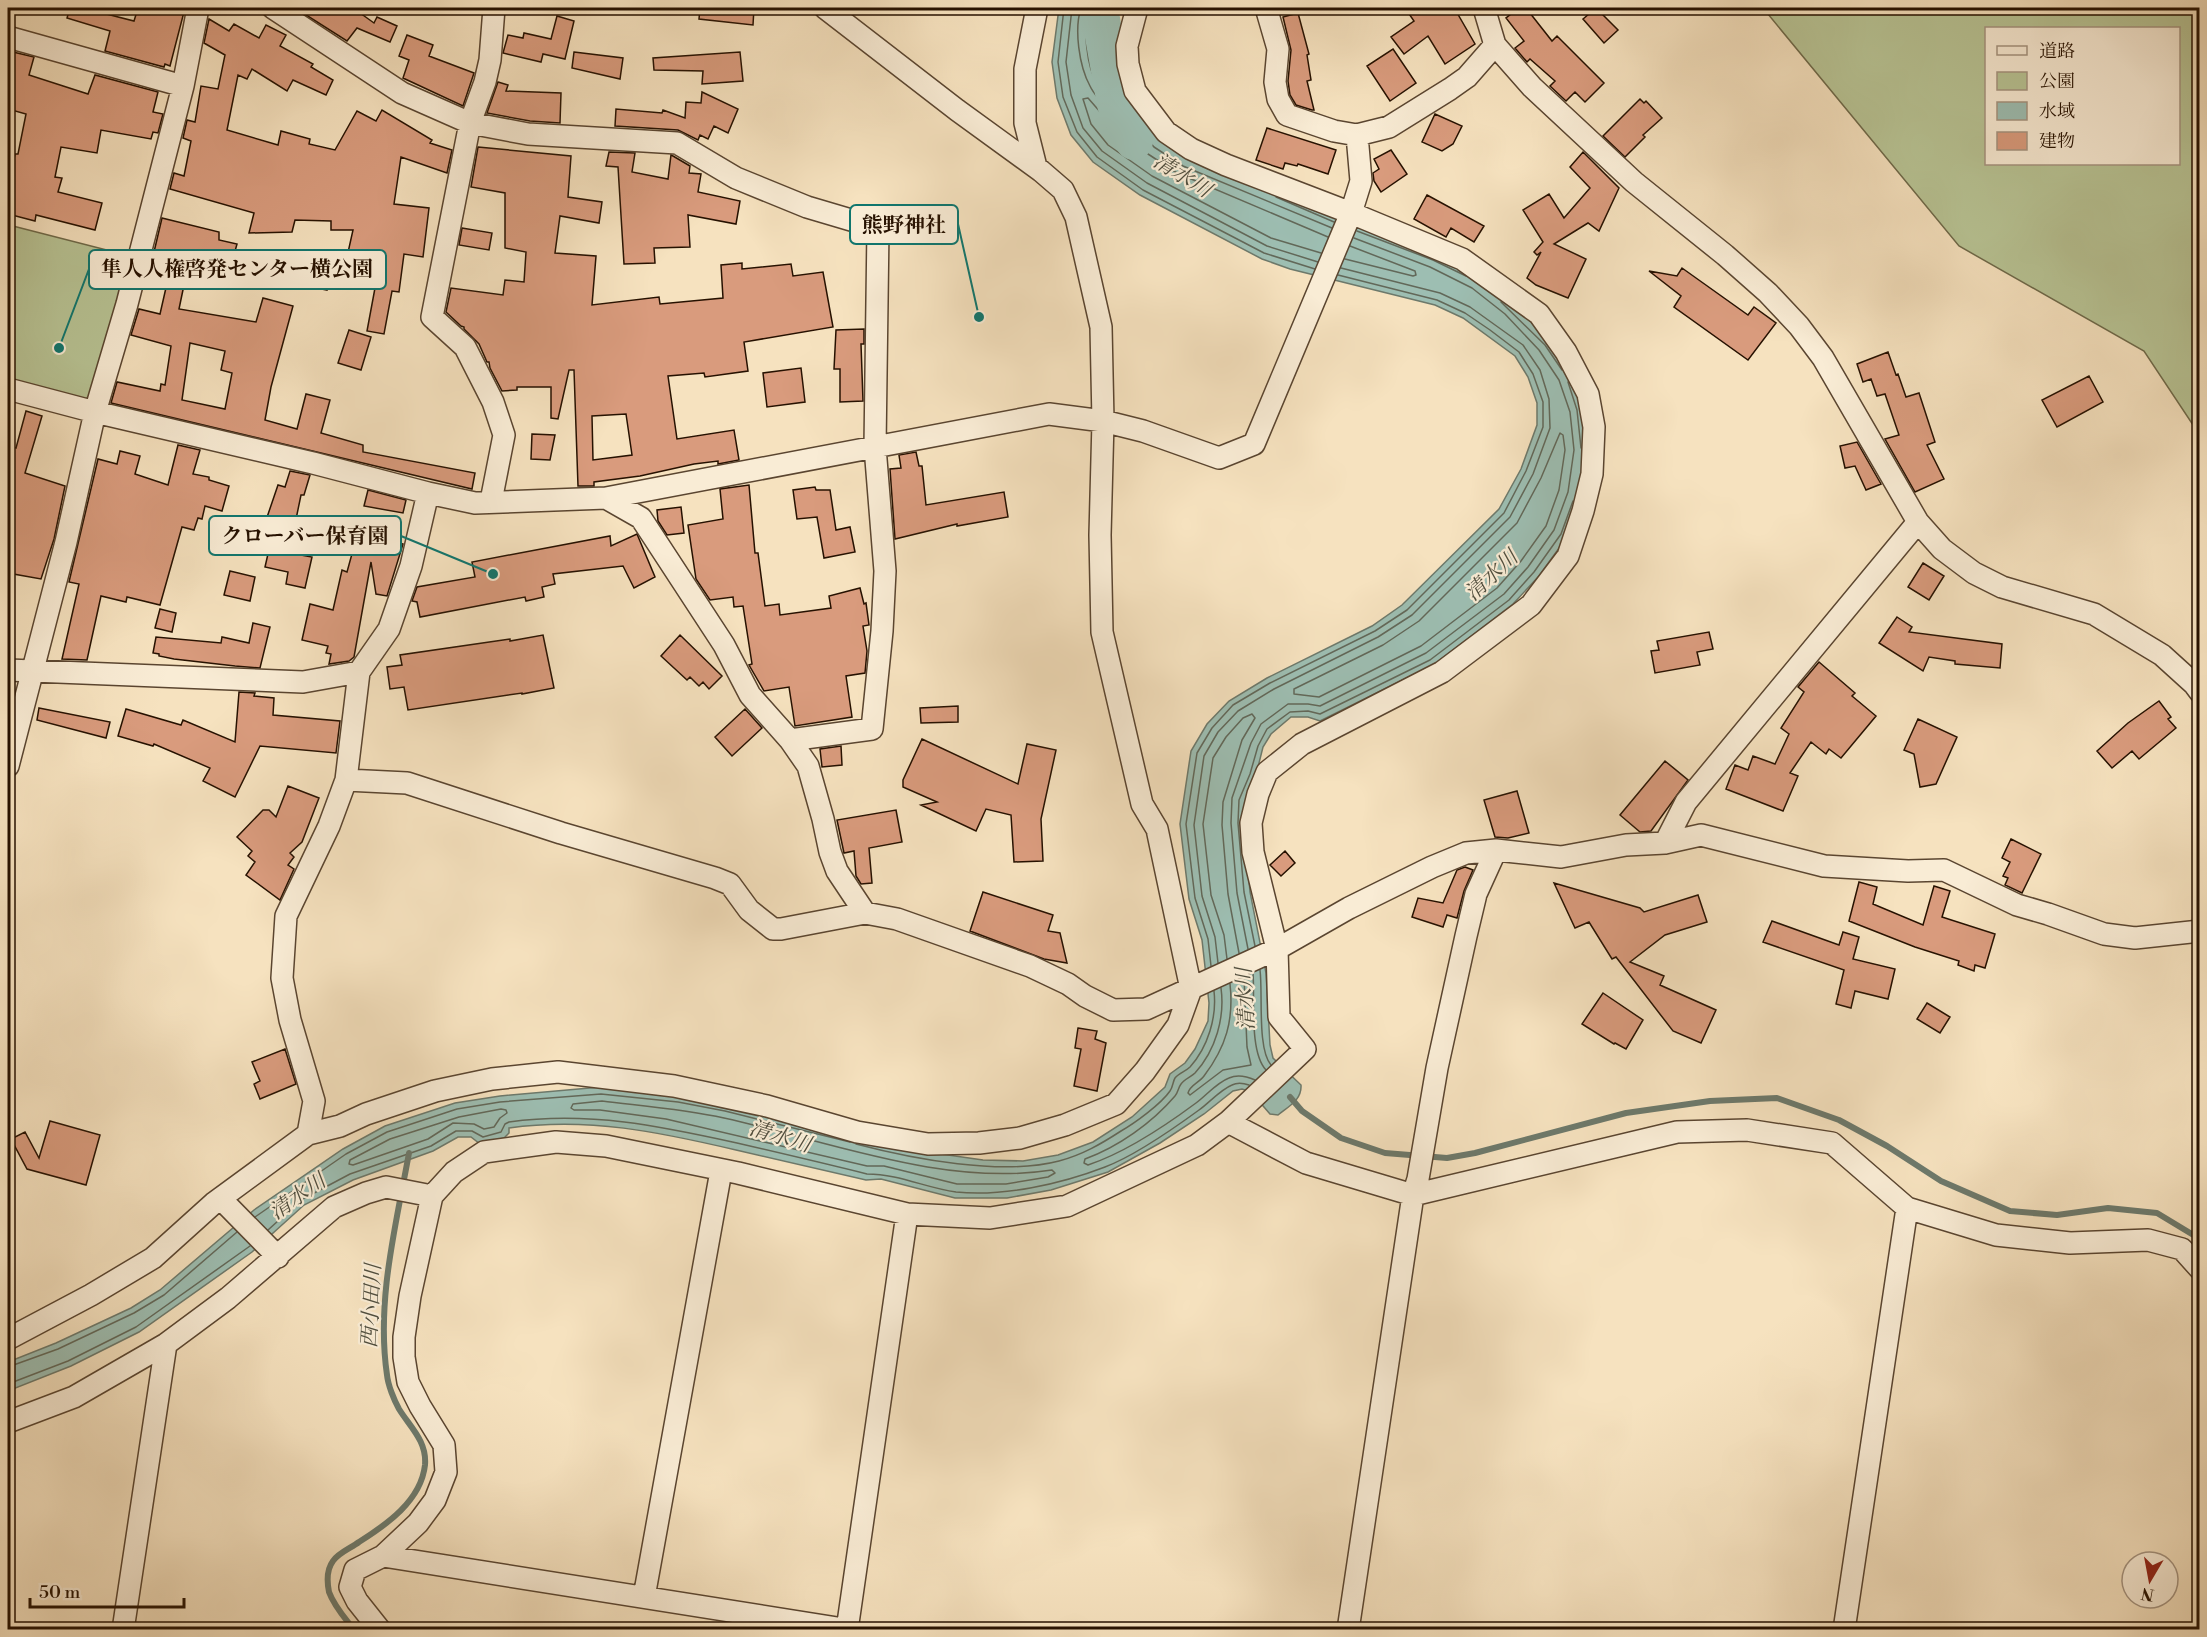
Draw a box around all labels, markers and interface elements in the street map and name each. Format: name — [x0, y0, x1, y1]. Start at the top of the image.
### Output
legend — [1985, 27, 2180, 165]
text: 道路 — [2039, 40, 2075, 63]
text: 公園 — [2039, 70, 2075, 93]
text: 水域 — [2039, 100, 2075, 123]
text: 建物 — [2039, 130, 2075, 153]
water label: 清水川 — [1148, 148, 1217, 205]
callout: 熊野神社 — [850, 205, 958, 244]
text: 熊野神社 — [862, 213, 946, 239]
callout: 隼人人権啓発センター横公園 — [89, 250, 386, 289]
text: 隼人人権啓発センター横公園 — [101, 257, 373, 283]
callout: クローバー保育園 — [209, 516, 401, 555]
text: クローバー保育園 — [222, 524, 388, 550]
water label: 清水川 — [1460, 544, 1525, 607]
water label: 清水川 — [1231, 965, 1261, 1031]
water label: 清水川 — [746, 1115, 816, 1159]
water label: 清水川 — [265, 1167, 333, 1226]
water label: 西小田川 — [357, 1261, 387, 1349]
north arrow — [2120, 1550, 2180, 1610]
scale bar — [30, 1571, 184, 1609]
text: 50 m — [39, 1581, 81, 1604]
text: N — [2139, 1583, 2156, 1605]

